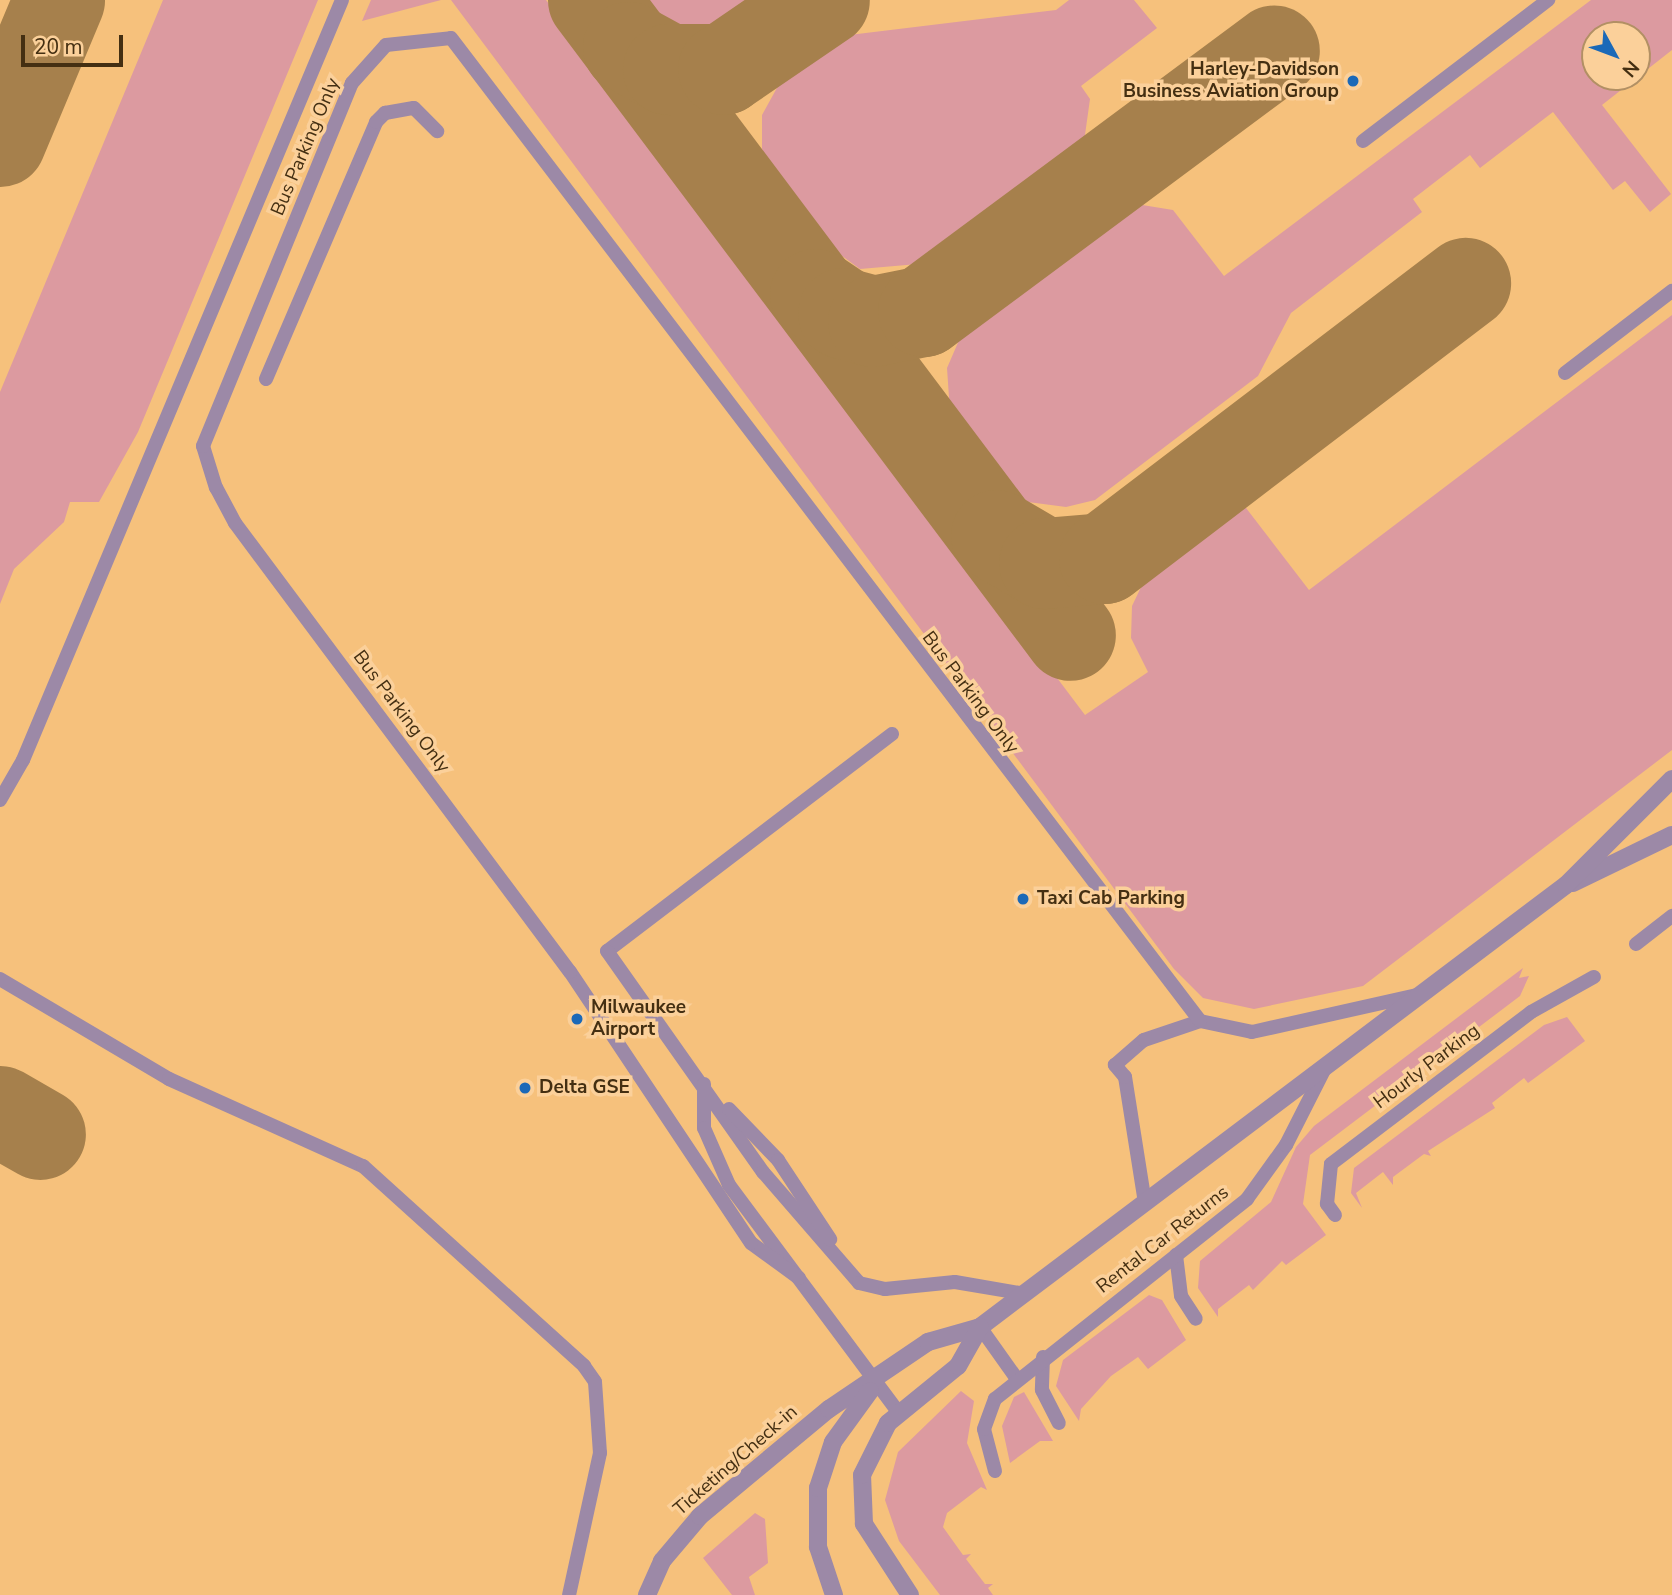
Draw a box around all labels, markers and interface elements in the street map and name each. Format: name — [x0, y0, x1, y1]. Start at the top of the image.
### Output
scale bar — [24, 21, 126, 65]
north arrow — [1581, 21, 1651, 91]
text: 20 m — [34, 33, 83, 61]
text: N — [1616, 55, 1645, 82]
place label: Harley-Davidson Business Aviation Group — [1123, 59, 1339, 103]
marker: Harley-Davidson Business Aviation Group — [1345, 73, 1361, 89]
street label: Bus Parking Only — [267, 75, 345, 219]
street label: Bus Parking Only — [917, 627, 1023, 759]
street label: Bus Parking Only — [348, 646, 454, 778]
place label: Taxi Cab Parking — [1037, 888, 1185, 910]
marker: Taxi Cab Parking — [1015, 891, 1031, 907]
place label: Milwaukee Airport — [591, 997, 686, 1041]
marker: Milwaukee Airport — [569, 1011, 585, 1027]
street label: Hourly Parking — [1369, 1020, 1485, 1114]
place label: Delta GSE — [539, 1077, 630, 1099]
marker: Delta GSE — [517, 1080, 533, 1096]
street label: Rental Car Returns — [1092, 1181, 1234, 1299]
street label: Ticketing/Check-in — [669, 1401, 803, 1521]

